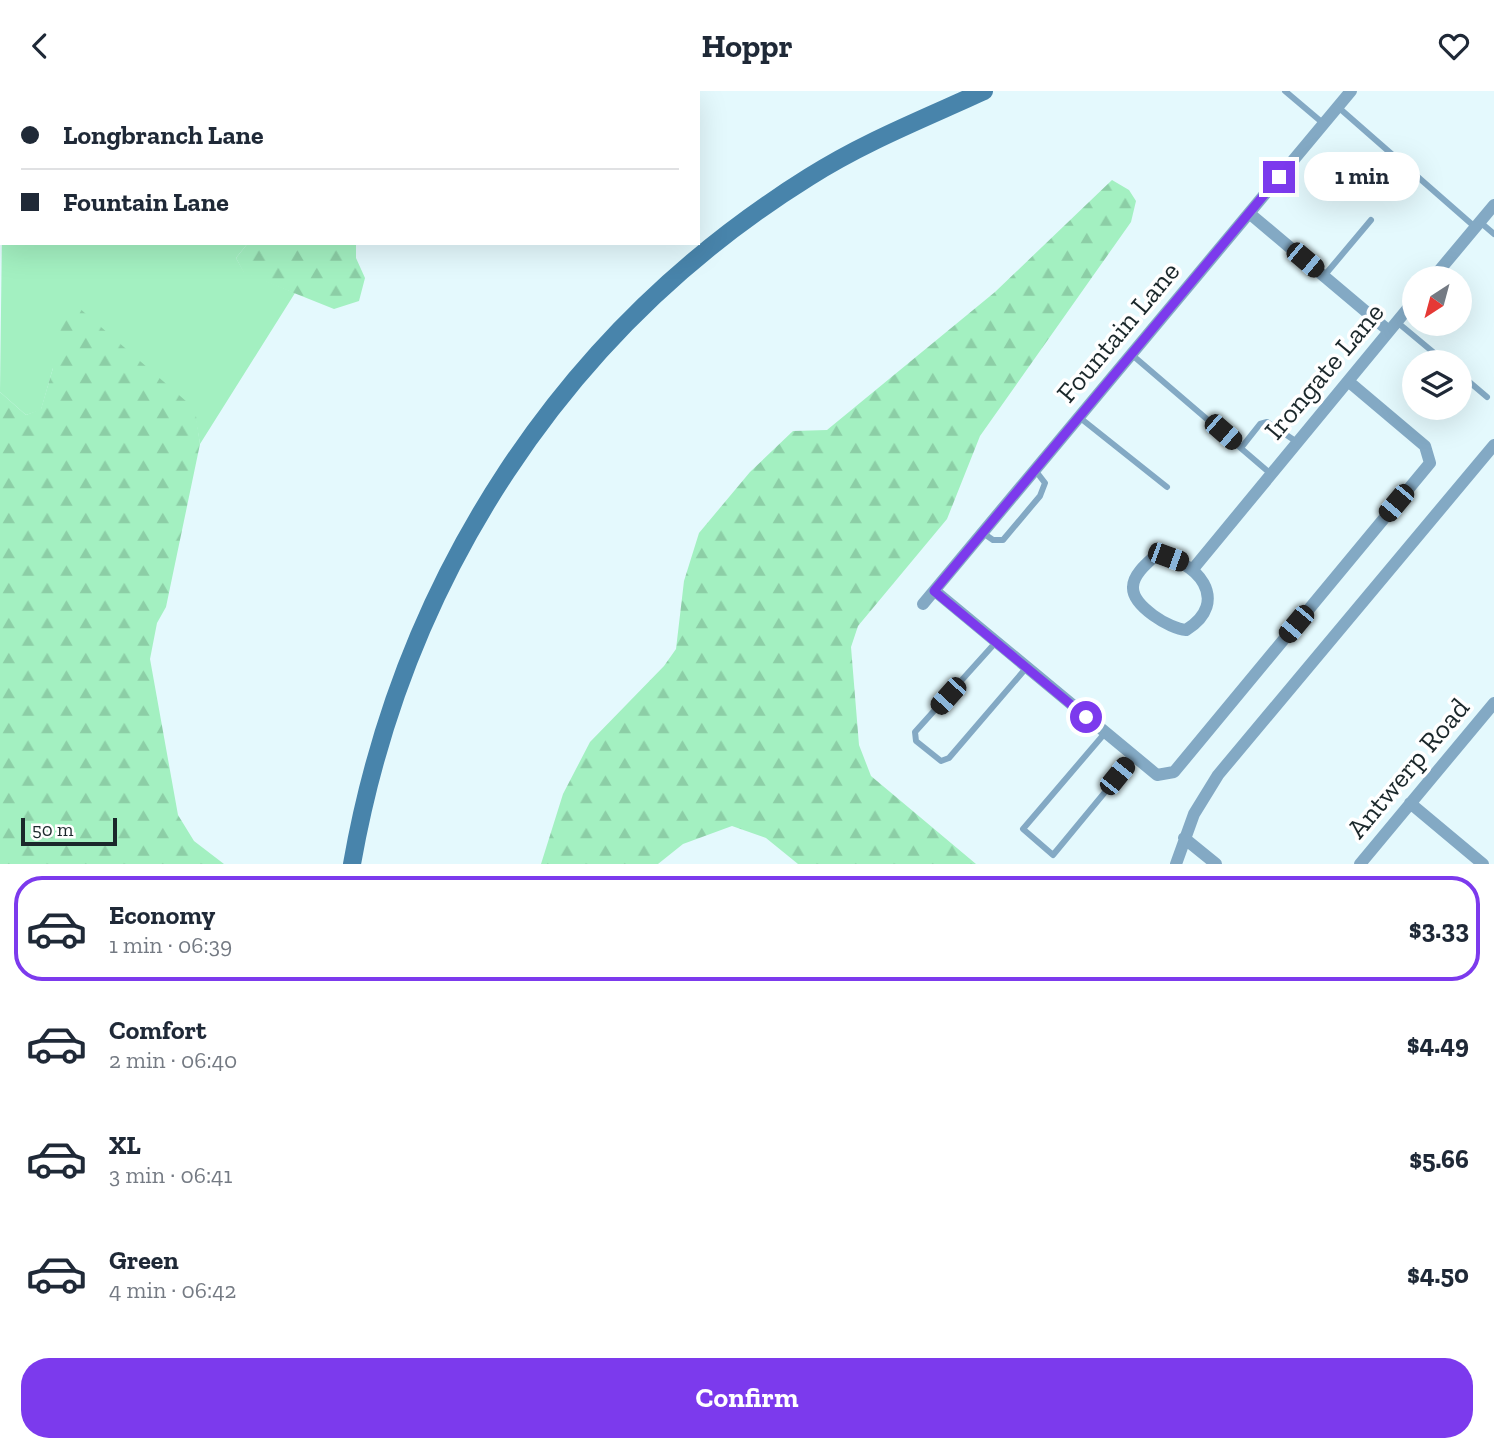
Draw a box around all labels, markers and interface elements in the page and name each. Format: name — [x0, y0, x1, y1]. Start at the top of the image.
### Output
icon: back — [21, 27, 59, 65]
text: Hoppr — [701, 27, 793, 65]
icon: heart — [1435, 27, 1473, 65]
text: Longbranch Lane — [63, 119, 264, 151]
callout: 1 min — [1304, 153, 1419, 201]
route end — [1263, 161, 1295, 193]
text: 1 min — [1335, 162, 1389, 190]
text: Fountain Lane — [63, 186, 229, 218]
car — [1283, 238, 1328, 282]
street label: Fountain Lane — [1050, 255, 1186, 409]
north arrow — [1402, 266, 1472, 336]
map controls — [1402, 266, 1472, 420]
street label: Irongate Lane — [1257, 296, 1391, 446]
button: layers — [1402, 350, 1472, 420]
car — [1201, 410, 1246, 454]
car — [1375, 480, 1418, 526]
car — [1145, 540, 1192, 574]
car — [1275, 601, 1318, 647]
car — [927, 673, 970, 719]
street label: Antwerp Road — [1340, 691, 1476, 845]
route start — [1070, 701, 1102, 733]
car — [1096, 753, 1139, 799]
scale bar — [21, 815, 117, 847]
text: 50 m — [32, 818, 73, 841]
icon: car — [25, 897, 88, 960]
text: Economy — [109, 899, 215, 931]
text: $3.33 — [1409, 913, 1469, 945]
text: 1 min · 06:39 — [109, 931, 232, 959]
icon: car — [25, 1012, 88, 1075]
text: Comfort — [109, 1014, 206, 1046]
text: $4.49 — [1407, 1028, 1469, 1060]
text: 2 min · 06:40 — [109, 1046, 237, 1074]
icon: car — [25, 1127, 88, 1190]
text: XL — [109, 1129, 141, 1161]
text: $5.66 — [1409, 1143, 1469, 1175]
text: 3 min · 06:41 — [109, 1161, 232, 1189]
icon: car — [25, 1242, 88, 1305]
text: Green — [109, 1244, 179, 1276]
text: $4.50 — [1407, 1258, 1469, 1290]
text: 4 min · 06:42 — [109, 1276, 236, 1304]
button: Confirm — [21, 1358, 1473, 1438]

